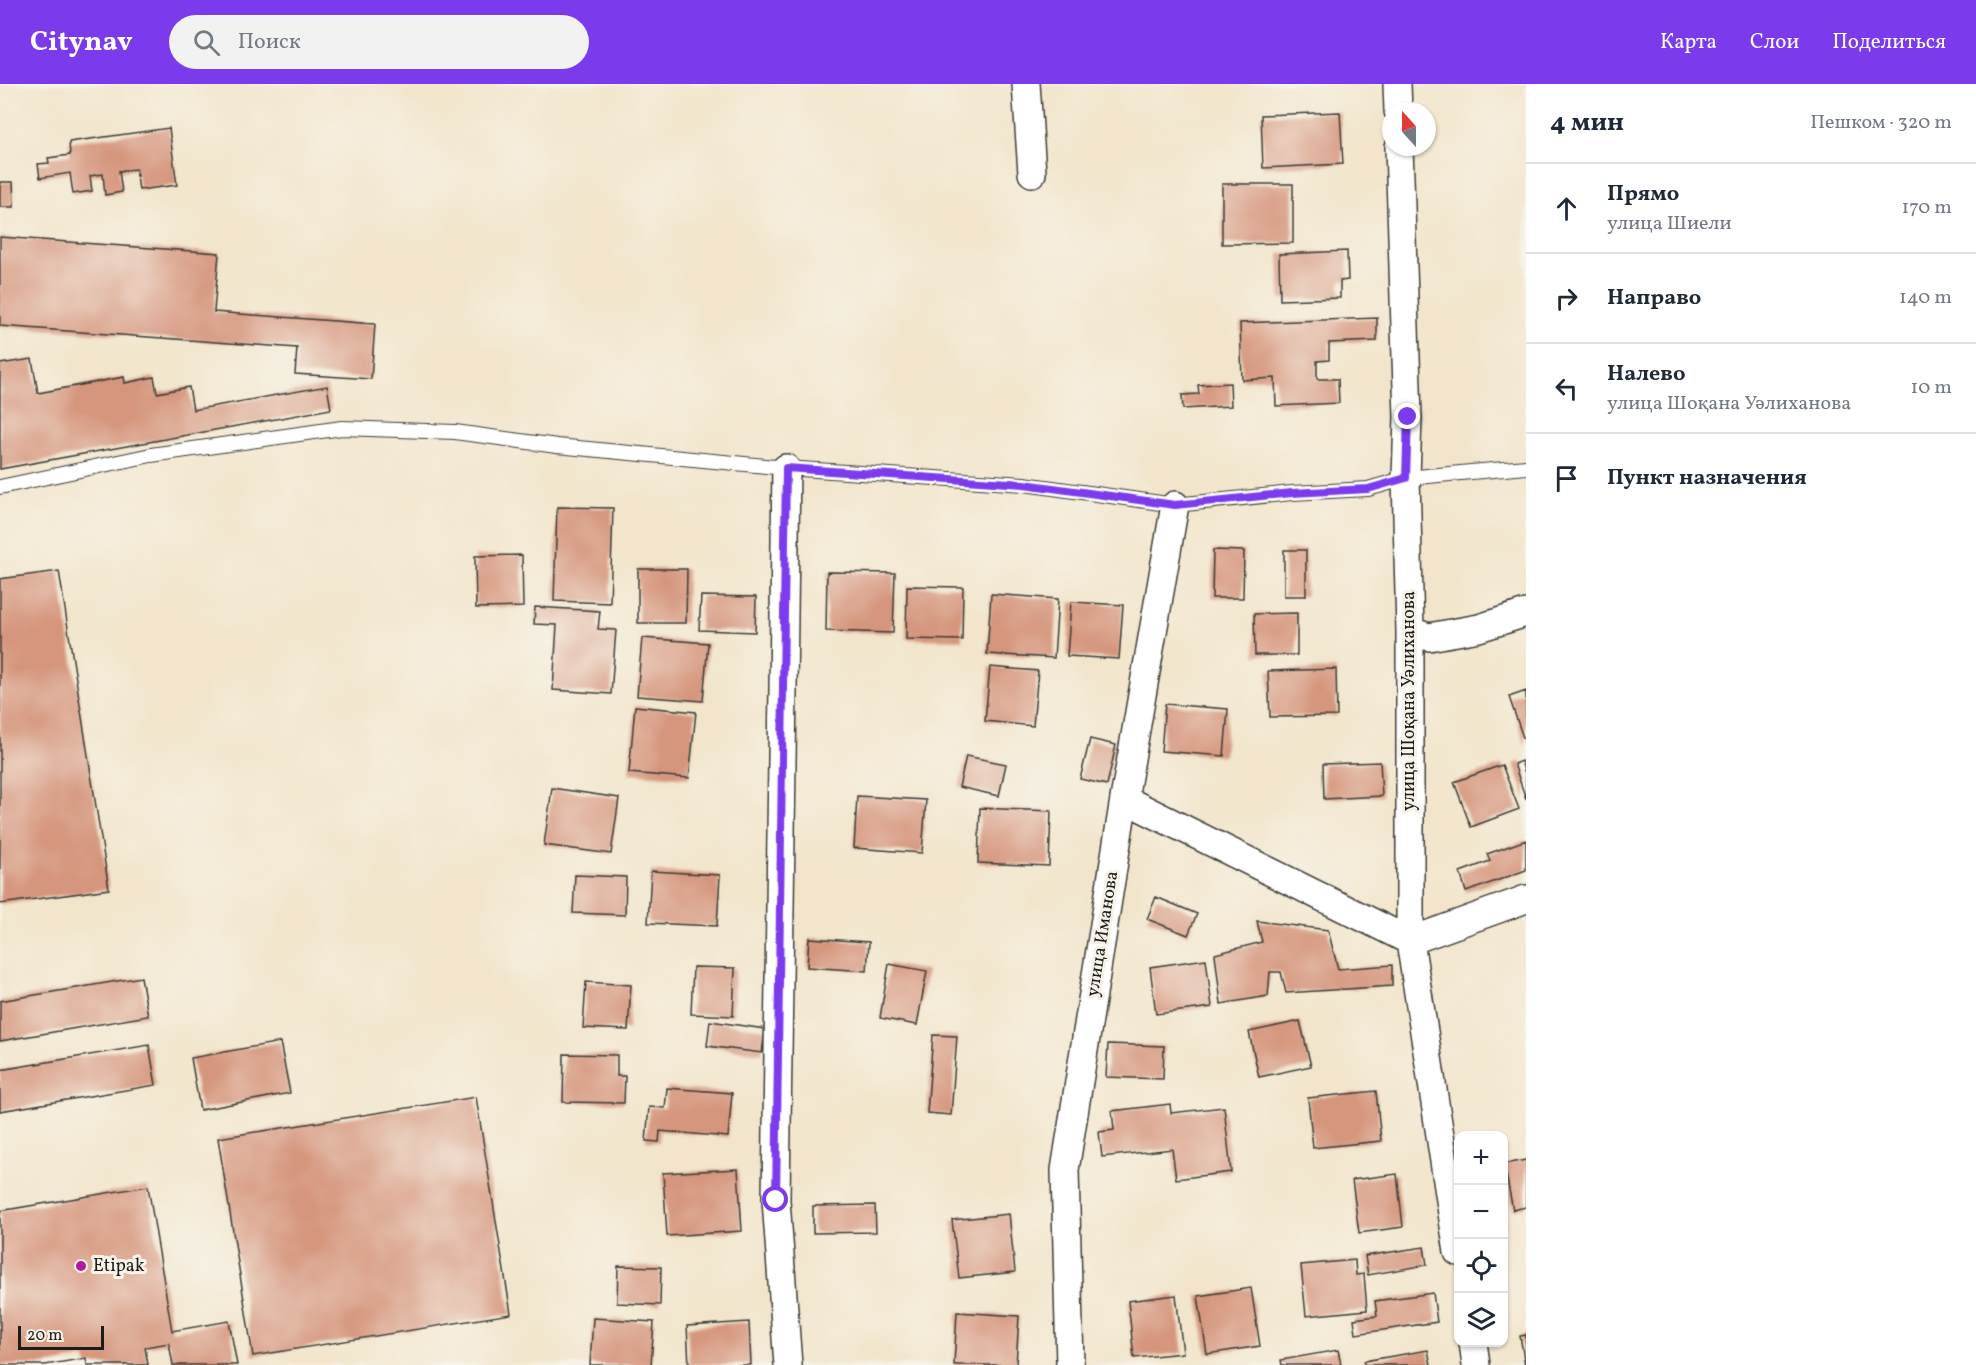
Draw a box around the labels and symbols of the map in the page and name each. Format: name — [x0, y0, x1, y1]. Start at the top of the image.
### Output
north arrow — [1382, 102, 1436, 156]
route end — [1394, 403, 1420, 429]
street label: улица Шоқана Уәлиханова — [1397, 591, 1422, 811]
street label: улица Иманова — [1081, 869, 1125, 999]
route start — [762, 1186, 788, 1212]
place label: Etipak — [93, 1254, 145, 1279]
marker: Etipak — [74, 1259, 88, 1273]
scale bar — [18, 1323, 104, 1350]

